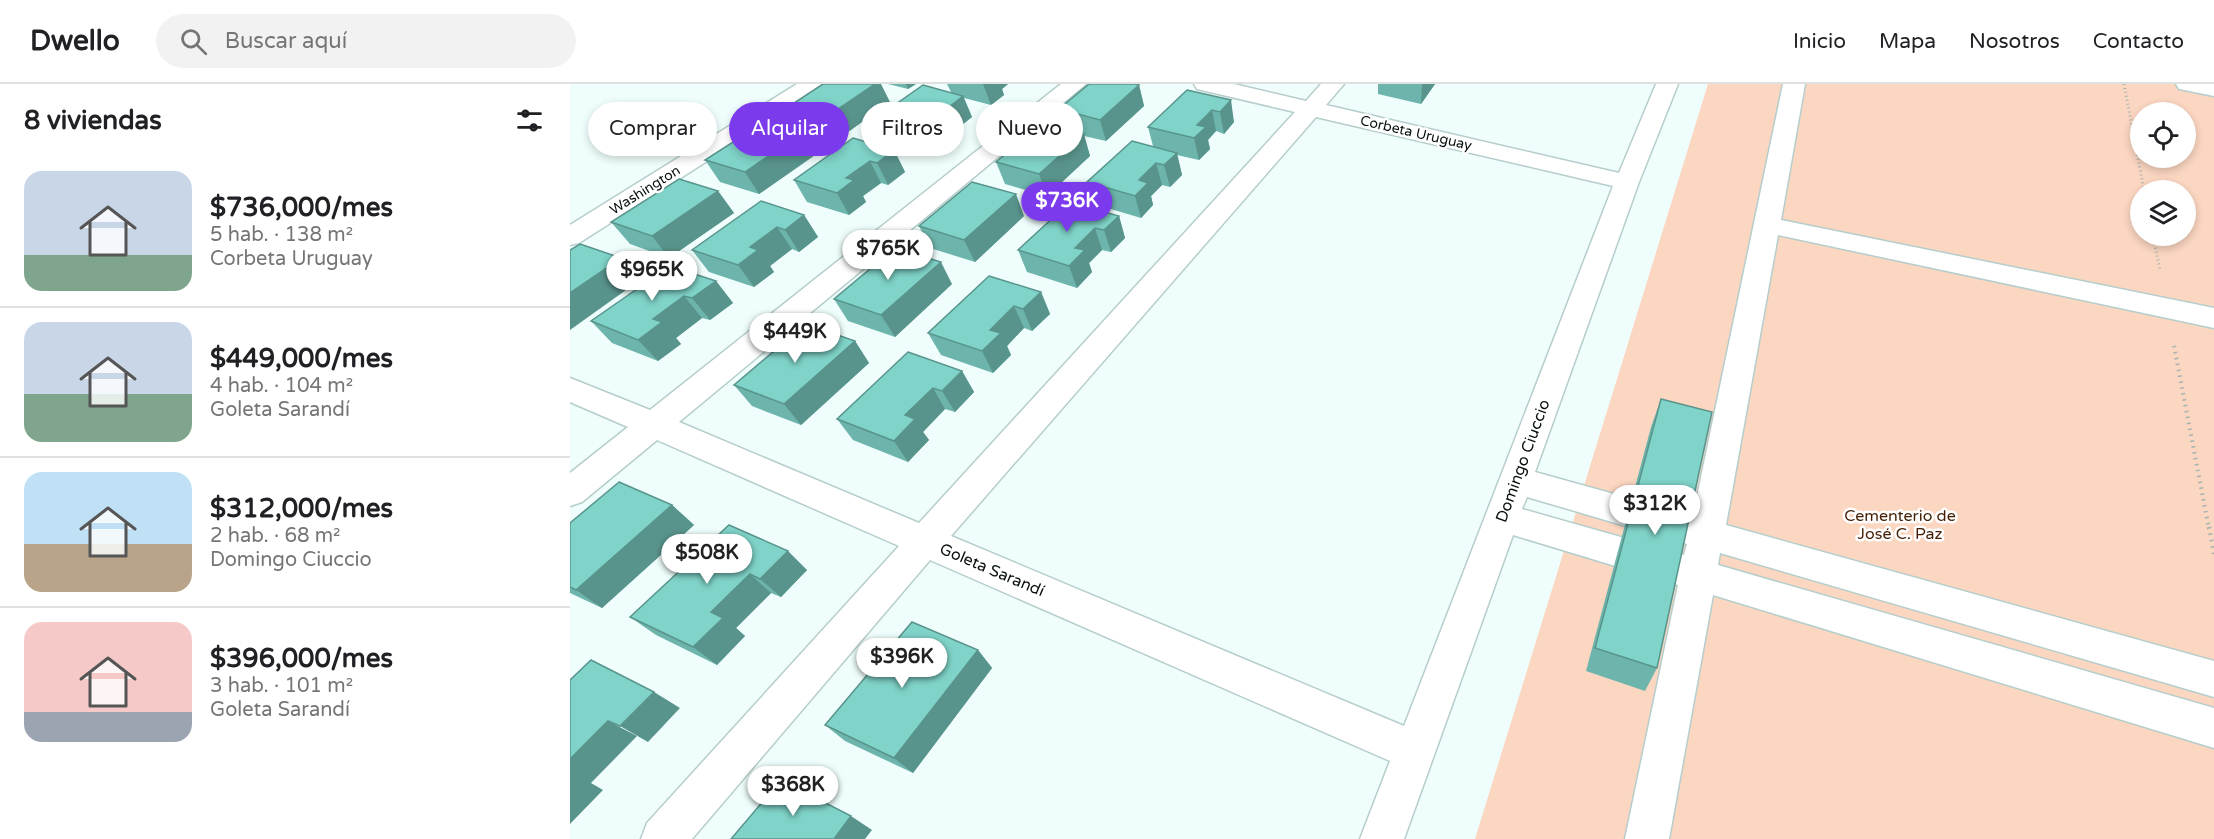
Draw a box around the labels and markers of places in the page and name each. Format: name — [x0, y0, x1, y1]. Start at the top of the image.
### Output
pin: $736K — [1025, 182, 1109, 233]
pin: $765K — [846, 230, 930, 281]
pin: $965K — [610, 251, 694, 302]
pin: $449K — [753, 313, 837, 364]
pin: $312K — [1613, 485, 1697, 536]
pin: $508K — [665, 534, 749, 585]
pin: $396K — [860, 638, 944, 689]
pin: $368K — [751, 766, 835, 817]

